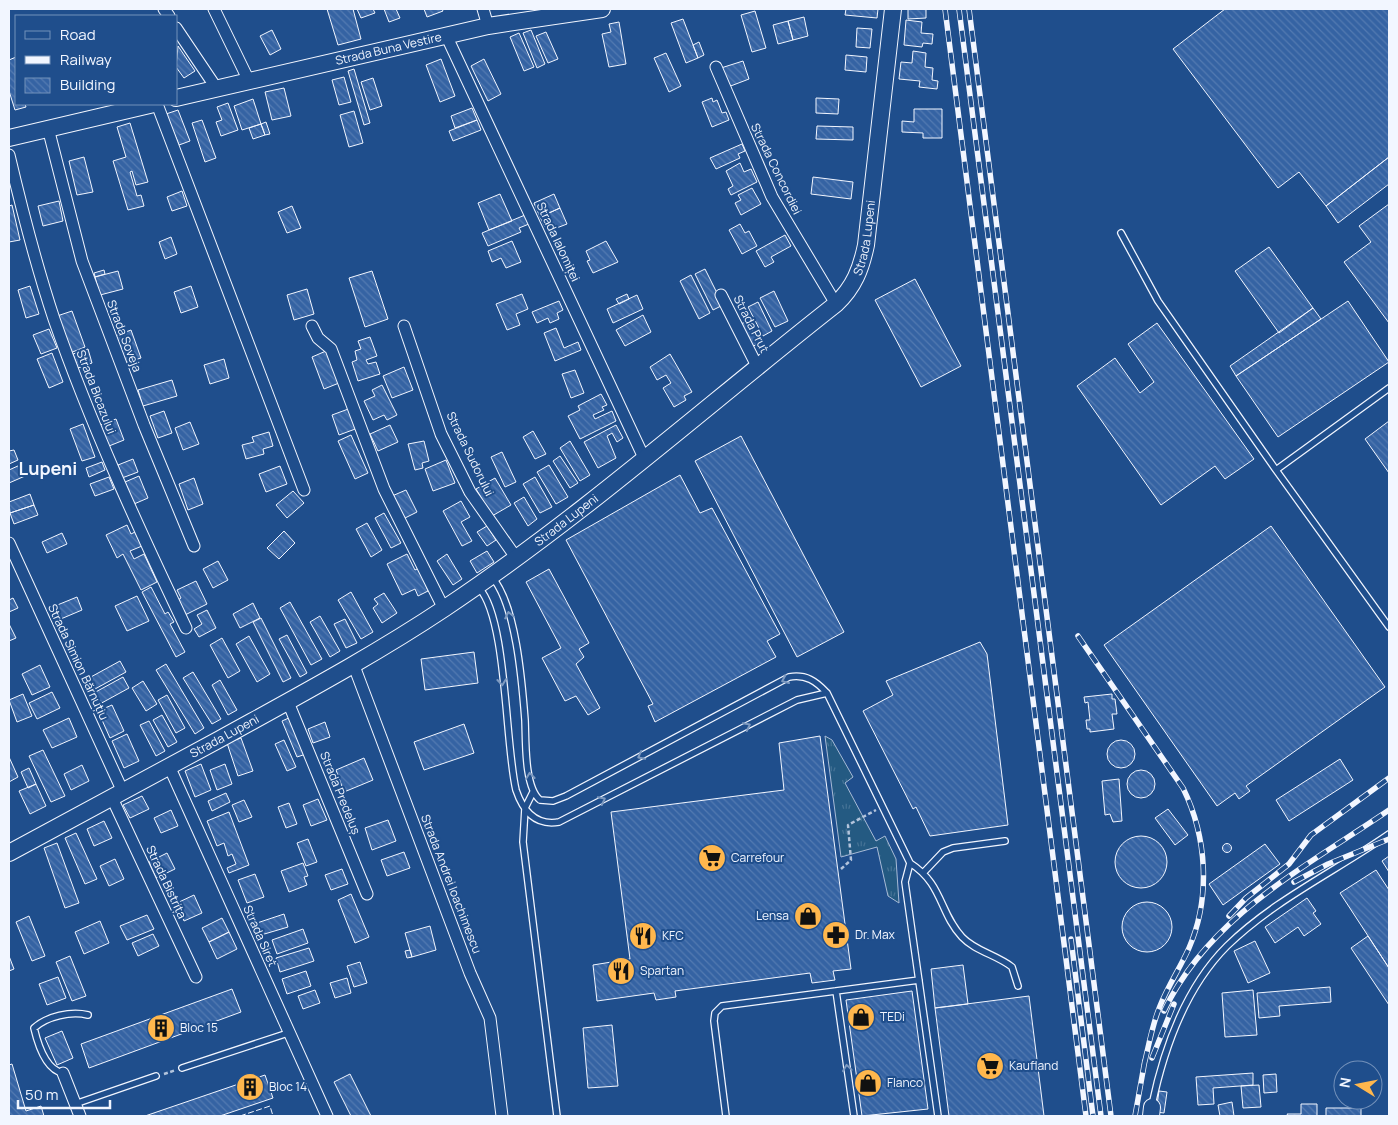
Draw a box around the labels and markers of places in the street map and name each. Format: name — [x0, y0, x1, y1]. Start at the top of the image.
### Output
supermarket icon: Carrefour — [697, 843, 727, 873]
place label: Carrefour — [731, 849, 785, 866]
shop icon: Lensa — [793, 901, 823, 931]
place label: Lensa — [756, 907, 789, 924]
pharmacy icon: Dr. Max — [821, 920, 851, 950]
restaurant icon: KFC — [628, 921, 658, 951]
place label: Dr. Max — [855, 926, 896, 943]
place label: KFC — [662, 927, 684, 944]
restaurant icon: Spartan — [606, 956, 636, 986]
place label: Spartan — [640, 962, 684, 979]
shop icon: TEDi — [846, 1002, 876, 1032]
place label: TEDi — [880, 1008, 905, 1025]
building icon: Bloc 15 — [146, 1013, 176, 1043]
place label: Bloc 15 — [180, 1019, 218, 1036]
supermarket icon: Kaufland — [975, 1051, 1005, 1081]
place label: Kaufland — [1009, 1057, 1058, 1074]
shop icon: Flanco — [853, 1068, 883, 1098]
building icon: Bloc 14 — [235, 1072, 265, 1102]
place label: Flanco — [887, 1074, 923, 1091]
place label: Bloc 14 — [269, 1078, 307, 1095]

